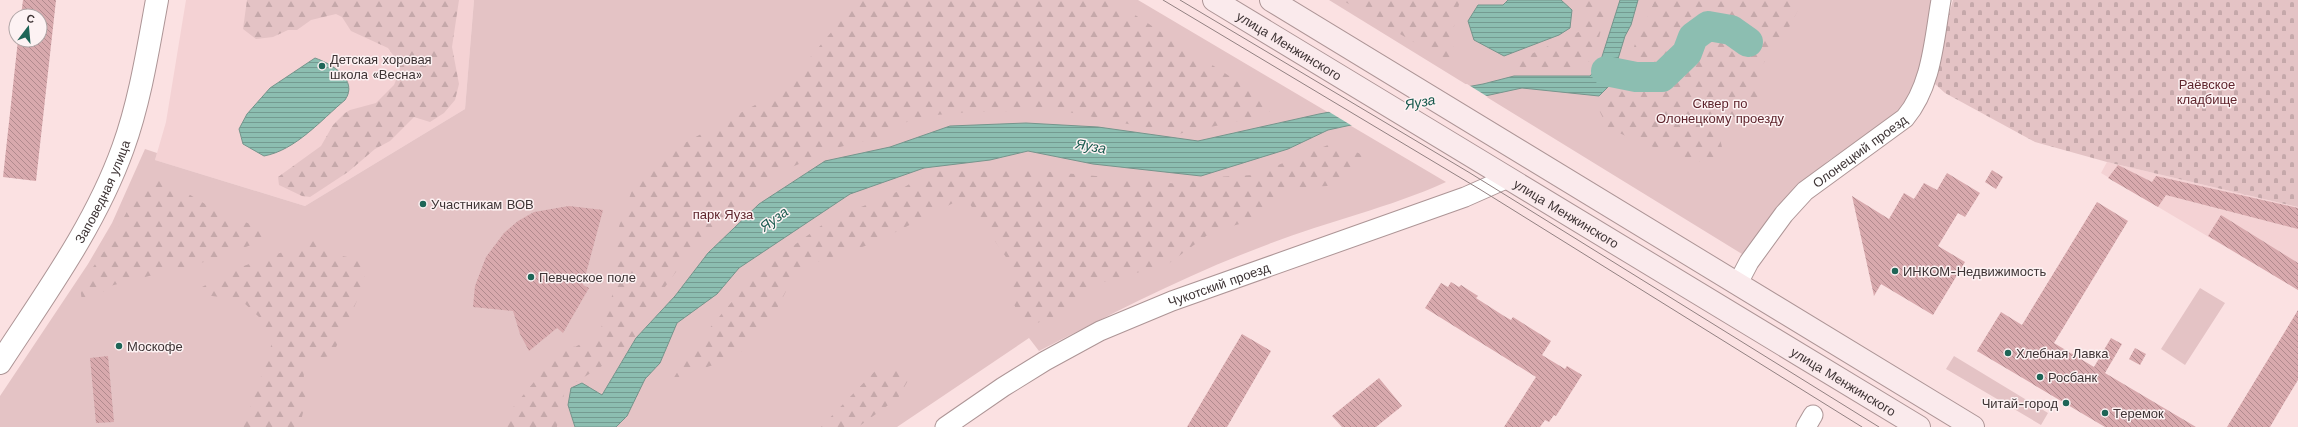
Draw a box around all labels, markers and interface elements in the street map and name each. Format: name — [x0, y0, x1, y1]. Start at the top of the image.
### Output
north arrow — [8, 8, 48, 48]
street label: улица Менжинского — [1234, 9, 1344, 84]
text: С — [25, 12, 36, 26]
place label: Детская хоровая школа «Весна» — [330, 52, 432, 82]
marker: Детская хоровая школа «Весна» — [317, 61, 327, 71]
park label: Раёвское кладбище — [2177, 77, 2237, 107]
water label: Яуза — [1402, 91, 1437, 113]
park label: Сквер по Олонецкому проезду — [1656, 96, 1785, 126]
street label: Олонецкий проезд — [1810, 112, 1910, 191]
water label: Яуза — [1074, 135, 1108, 157]
street label: Заповедная улица — [72, 138, 133, 246]
street label: улица Менжинского — [1511, 176, 1621, 251]
place label: Участникам ВОВ — [431, 197, 534, 212]
marker: Участникам ВОВ — [418, 199, 428, 209]
water label: Яуза — [756, 203, 791, 235]
park label: парк Яуза — [693, 207, 754, 222]
street label: Чукотский проезд — [1166, 260, 1272, 310]
place label: ИНКОМ-Недвижимость — [1903, 264, 2046, 279]
marker: ИНКОМ-Недвижимость — [1890, 266, 1900, 276]
place label: Певческое поле — [539, 270, 636, 285]
marker: Певческое поле — [526, 272, 536, 282]
place label: Москофе — [127, 339, 183, 354]
marker: Москофе — [114, 341, 124, 351]
street label: улица Менжинского — [1788, 344, 1899, 419]
place label: Хлебная Лавка — [2016, 346, 2109, 361]
marker: Хлебная Лавка — [2003, 348, 2013, 358]
place label: Росбанк — [2048, 370, 2097, 385]
marker: Росбанк — [2035, 372, 2045, 382]
place label: Читай-город — [1982, 396, 2058, 411]
marker: Читай-город — [2061, 398, 2071, 408]
place label: Теремок — [2113, 406, 2164, 421]
marker: Теремок — [2100, 408, 2110, 418]

